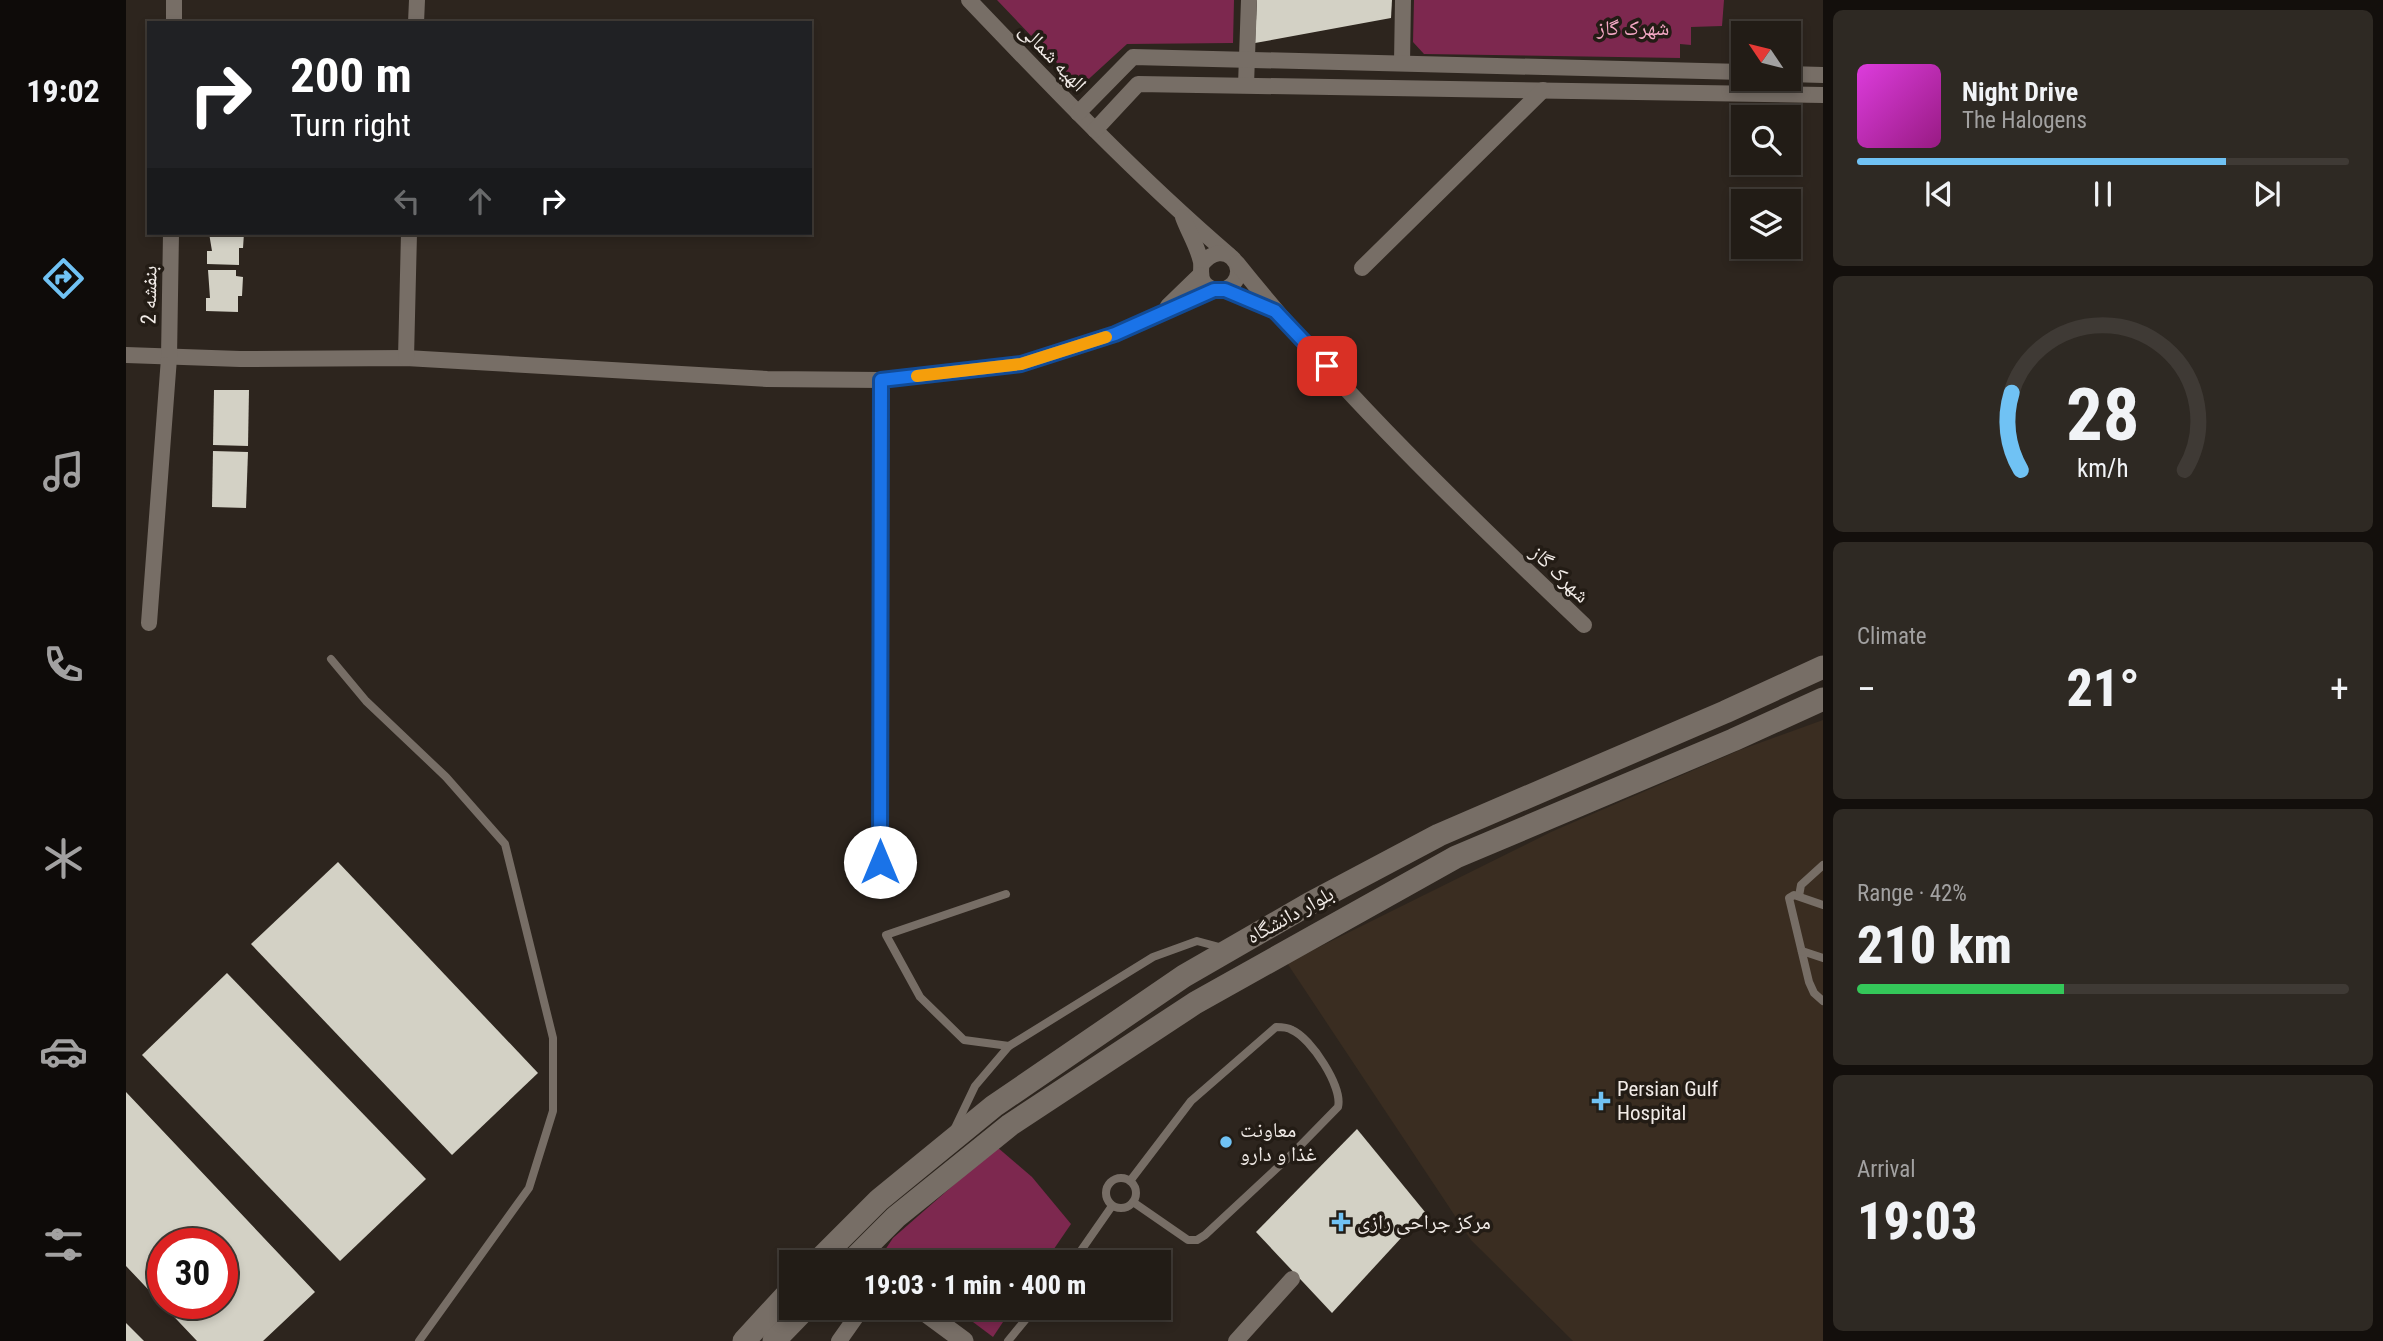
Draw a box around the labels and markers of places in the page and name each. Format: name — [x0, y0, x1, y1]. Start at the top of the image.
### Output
pin — [1297, 336, 1357, 396]
place label: Persian Gulf Hospital — [1617, 1077, 1719, 1125]
marker: Persian Gulf Hospital — [1591, 1091, 1611, 1111]
place label: معاونت غذا و دارو — [1240, 1118, 1317, 1166]
marker: معاونت غذا و دارو — [1218, 1134, 1234, 1150]
place label: مرکز جراحی رازی — [1357, 1210, 1491, 1235]
marker: مرکز جراحی رازی — [1331, 1212, 1351, 1232]

